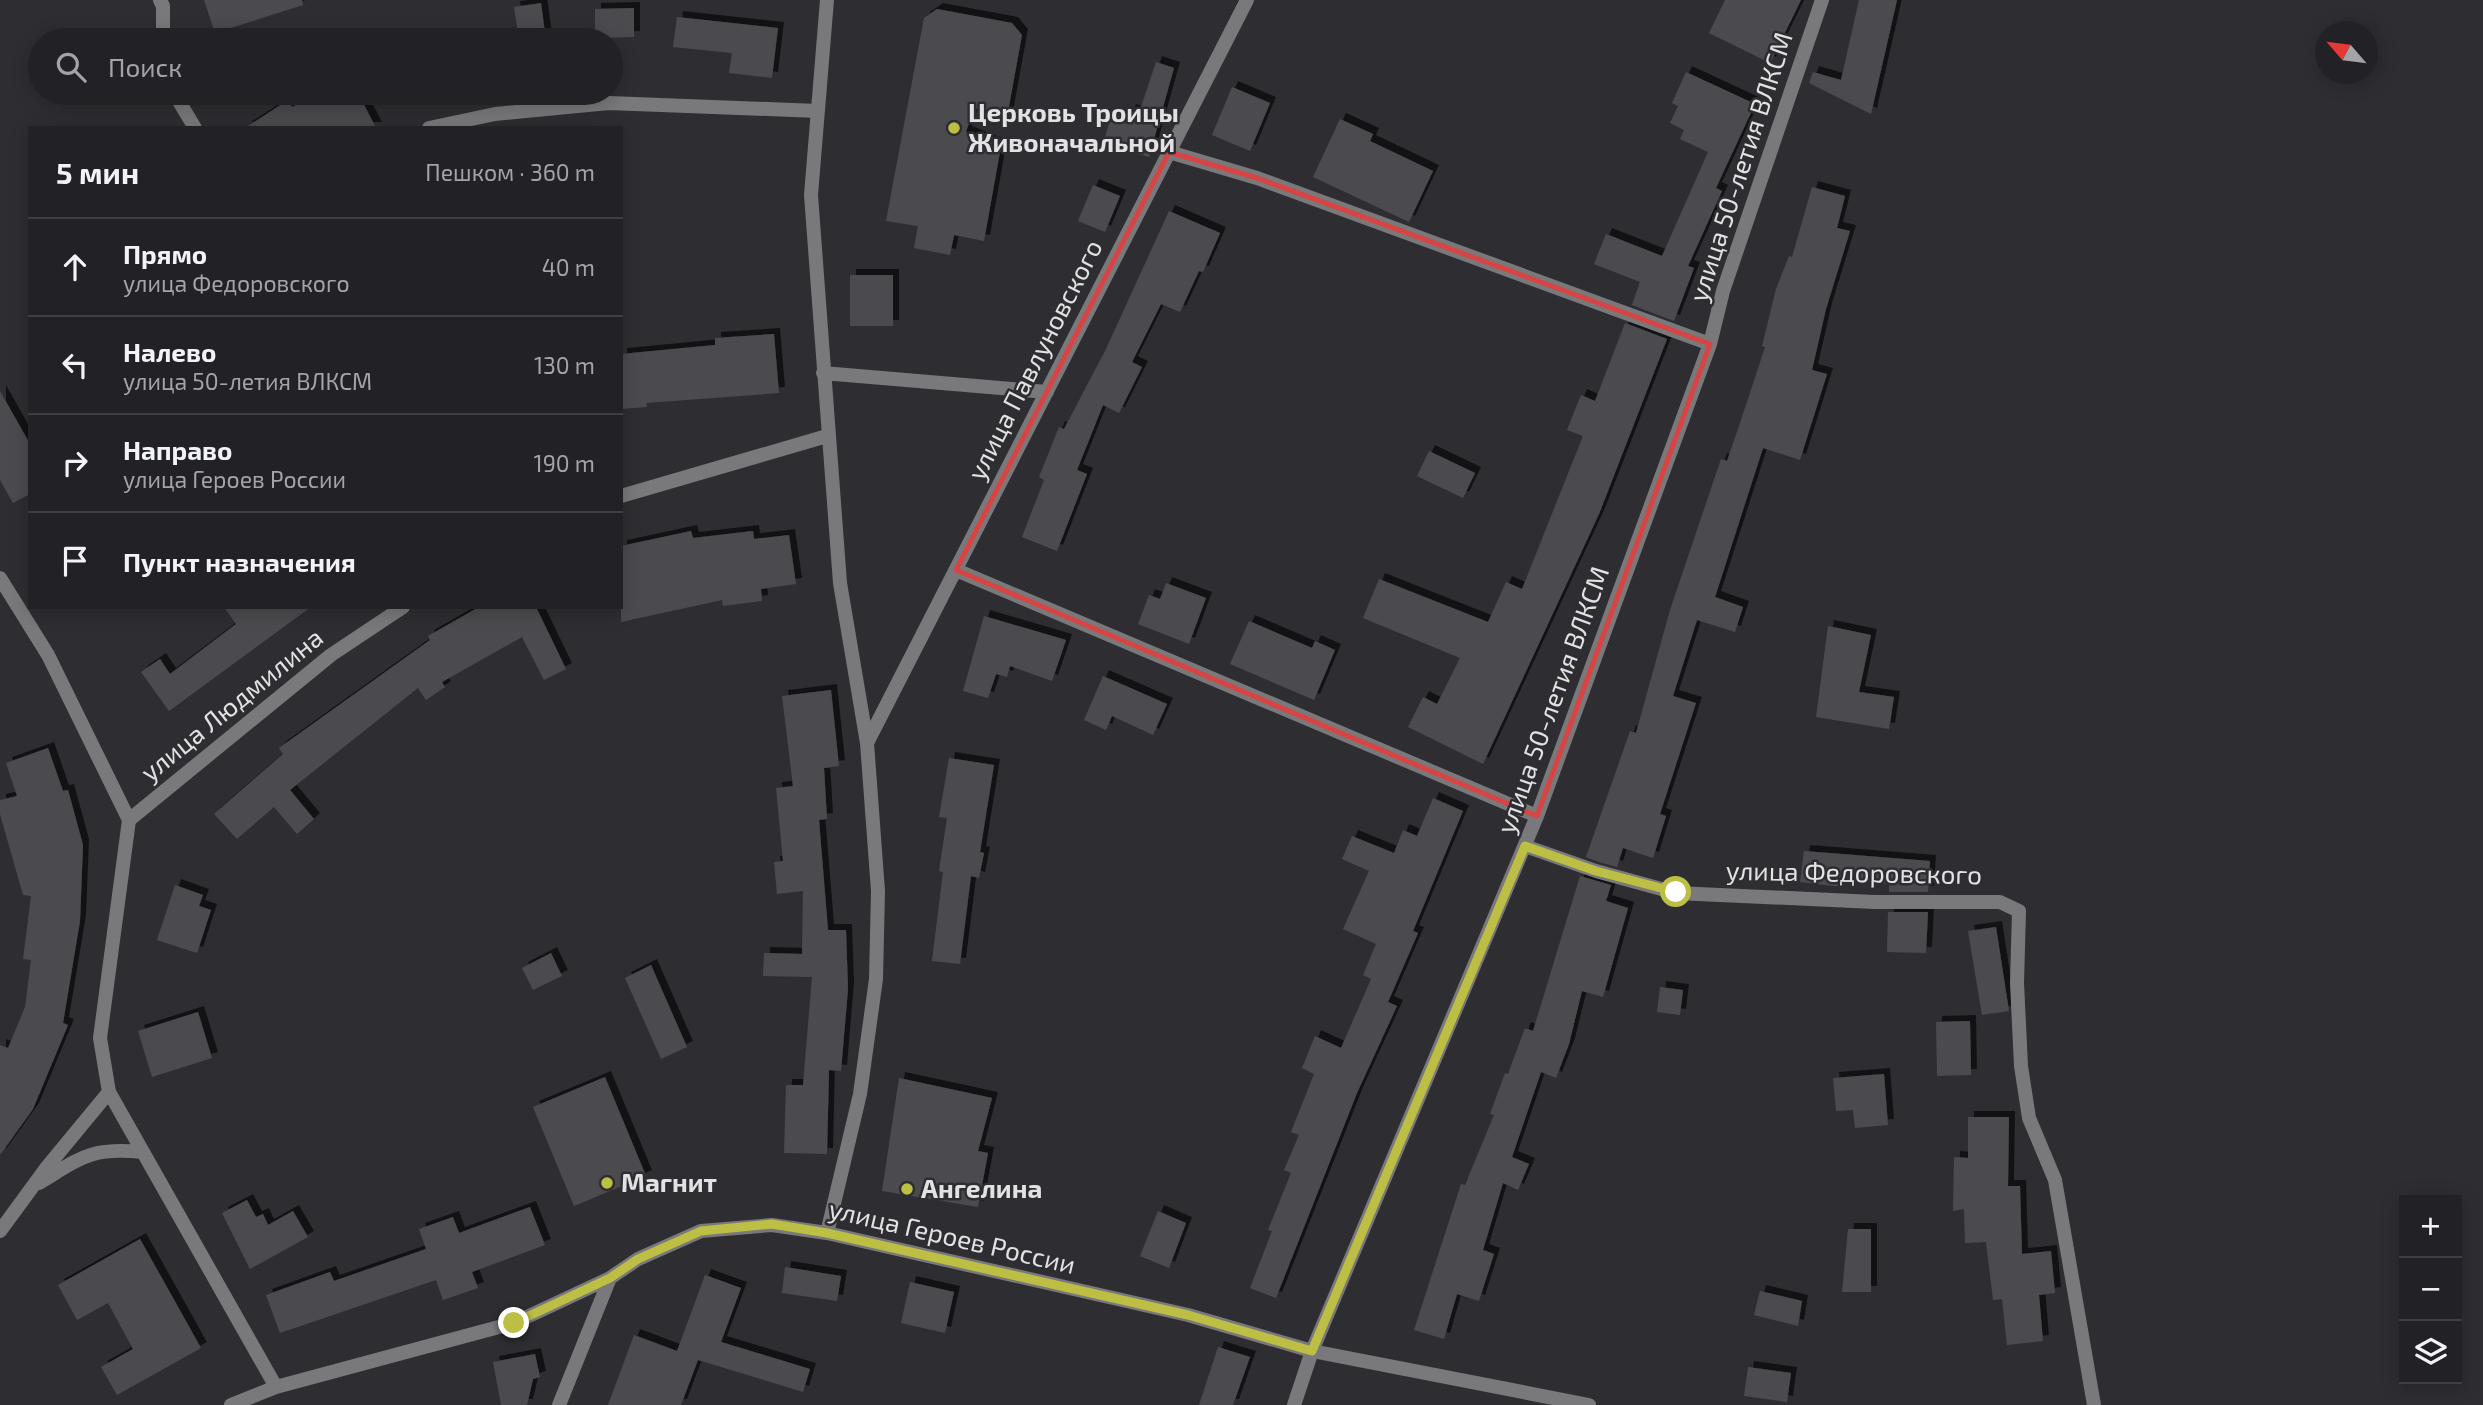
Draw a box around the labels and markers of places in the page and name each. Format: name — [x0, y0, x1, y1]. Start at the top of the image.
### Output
place label: Церковь Троицы Живоначальной — [968, 96, 1179, 157]
marker: Церковь Троицы Живоначальной — [946, 120, 962, 136]
place label: Магнит — [621, 1166, 717, 1197]
place label: Ангелина — [921, 1172, 1042, 1203]
marker: Магнит — [599, 1175, 615, 1191]
marker: Ангелина — [899, 1181, 915, 1197]

